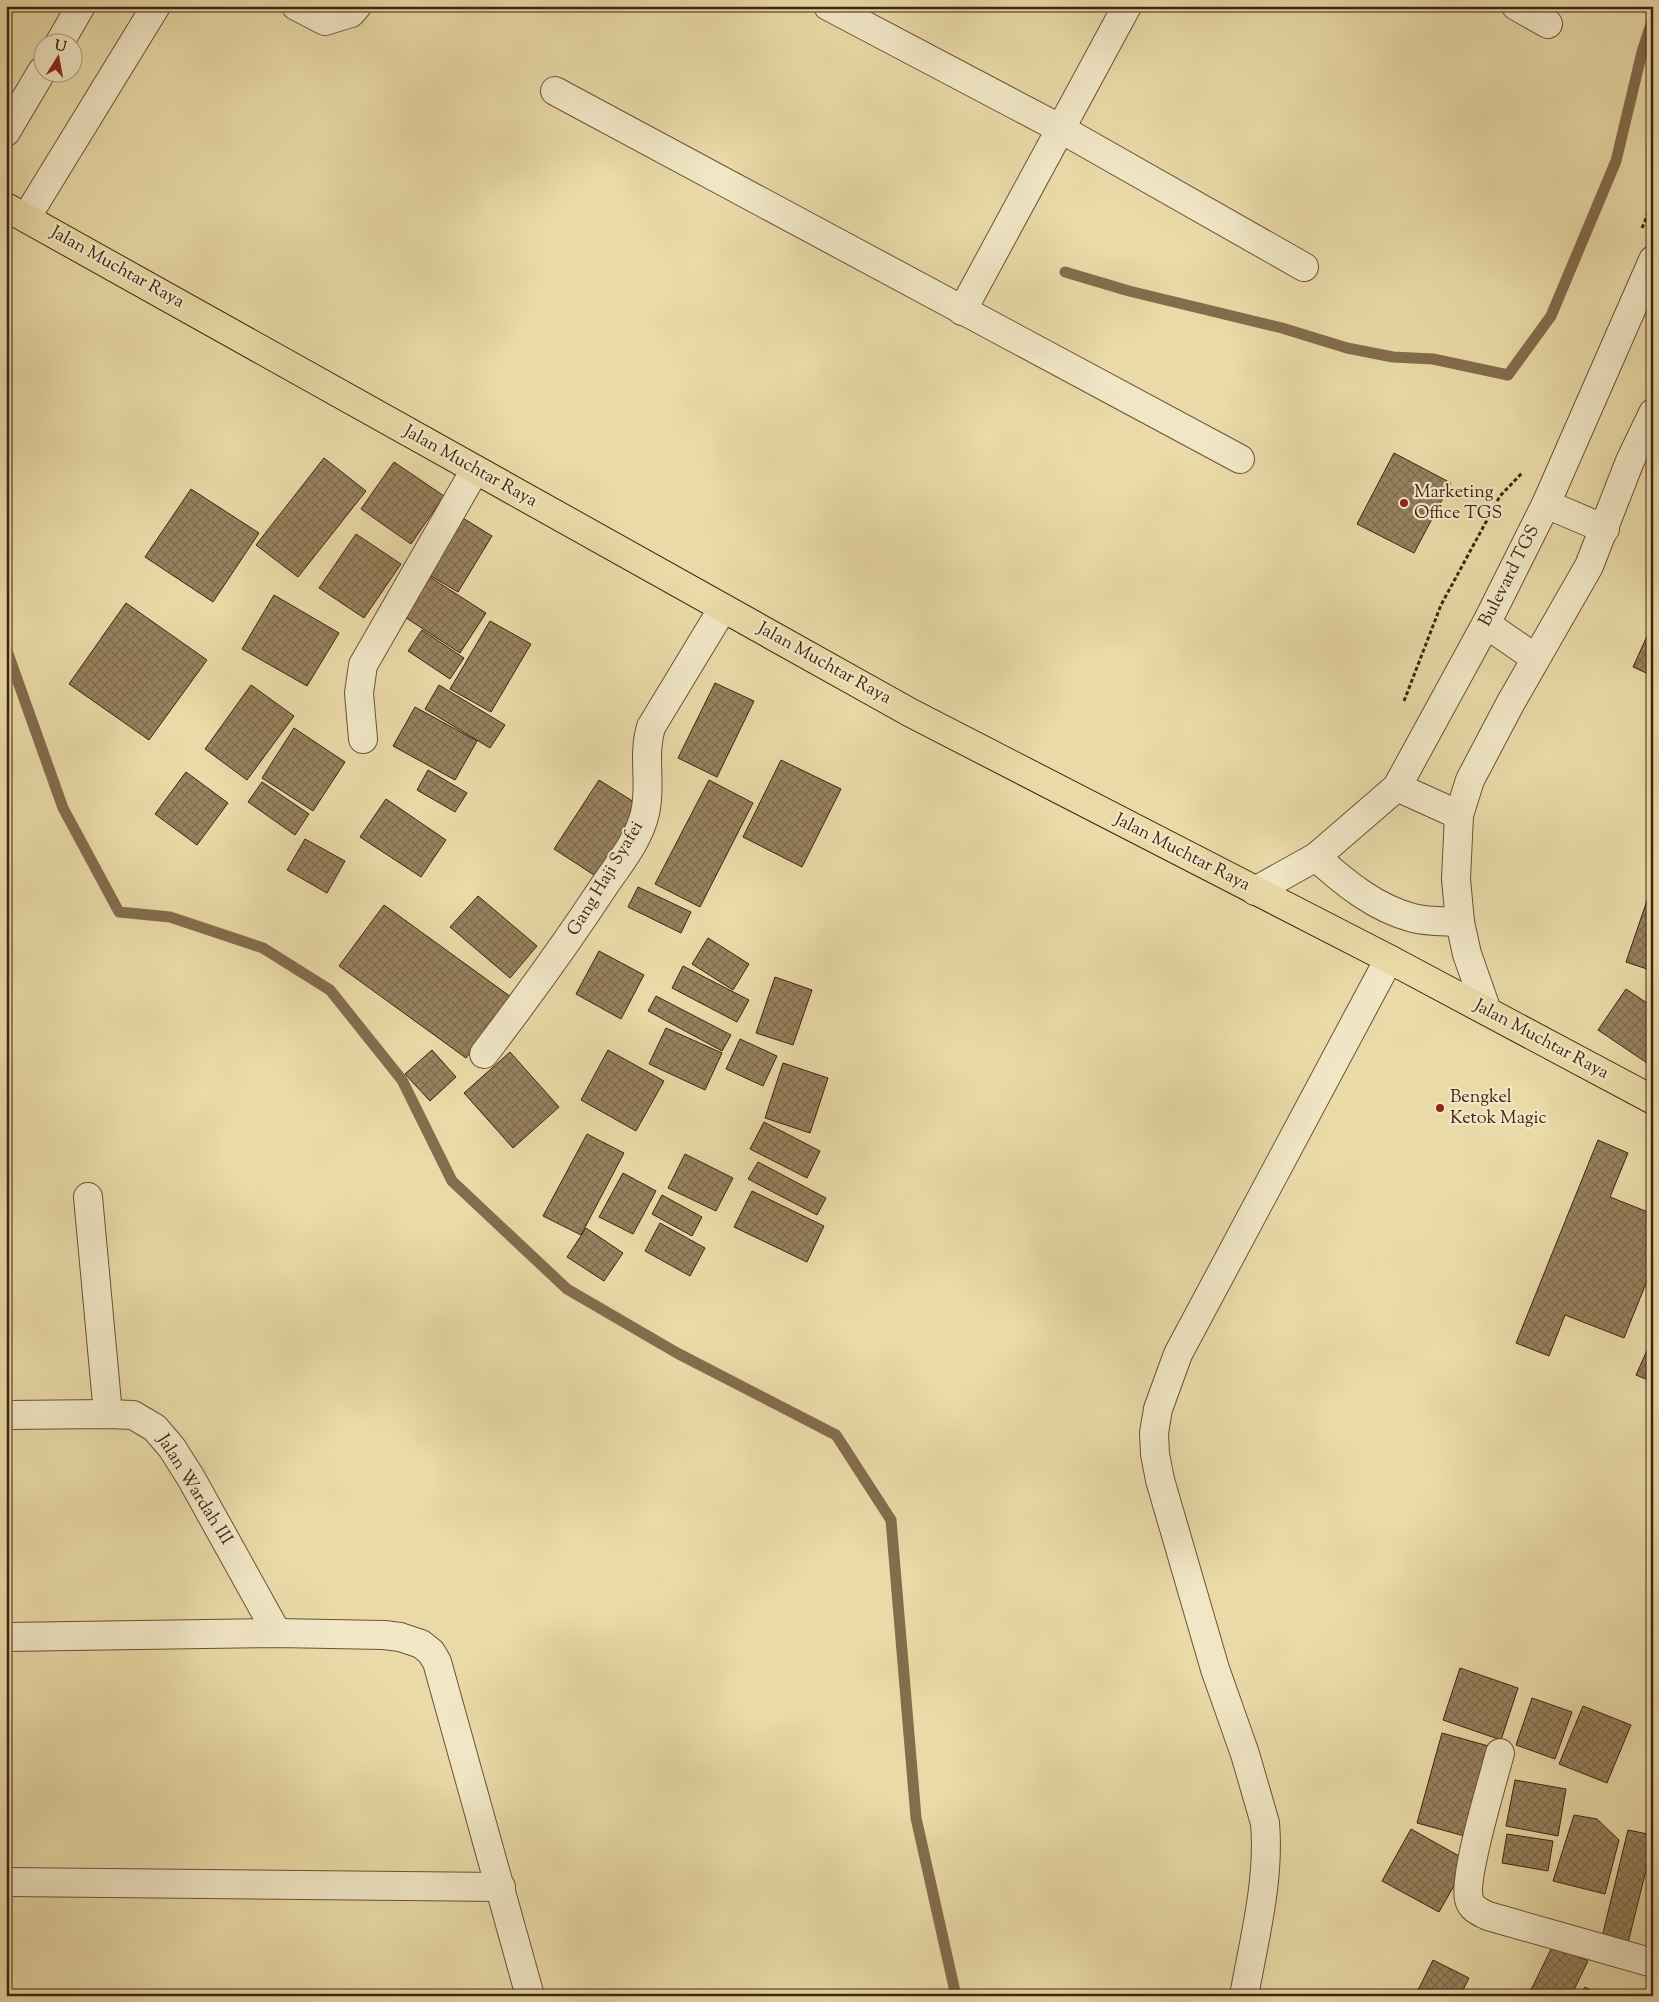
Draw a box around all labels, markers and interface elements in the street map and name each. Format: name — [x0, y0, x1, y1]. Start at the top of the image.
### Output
north arrow — [32, 32, 82, 82]
text: U — [53, 36, 68, 58]
street label: Jalan Muchtar Raya — [44, 220, 189, 316]
street label: Jalan Muchtar Raya — [397, 419, 542, 515]
place label: Marketing Office TGS — [1414, 480, 1502, 527]
marker: Marketing Office TGS — [1398, 497, 1410, 509]
street label: Bulevard TGS — [1473, 521, 1547, 631]
street label: Jalan Muchtar Raya — [751, 616, 896, 712]
street label: Jalan Muchtar Raya — [1109, 807, 1254, 898]
street label: Gang Haji Syafei — [561, 817, 651, 941]
street label: Jalan Muchtar Raya — [1468, 993, 1613, 1087]
place label: Bengkel Ketok Magic — [1450, 1085, 1547, 1132]
marker: Bengkel Ketok Magic — [1434, 1102, 1446, 1114]
street label: Jalan Wardah III — [149, 1429, 238, 1550]

